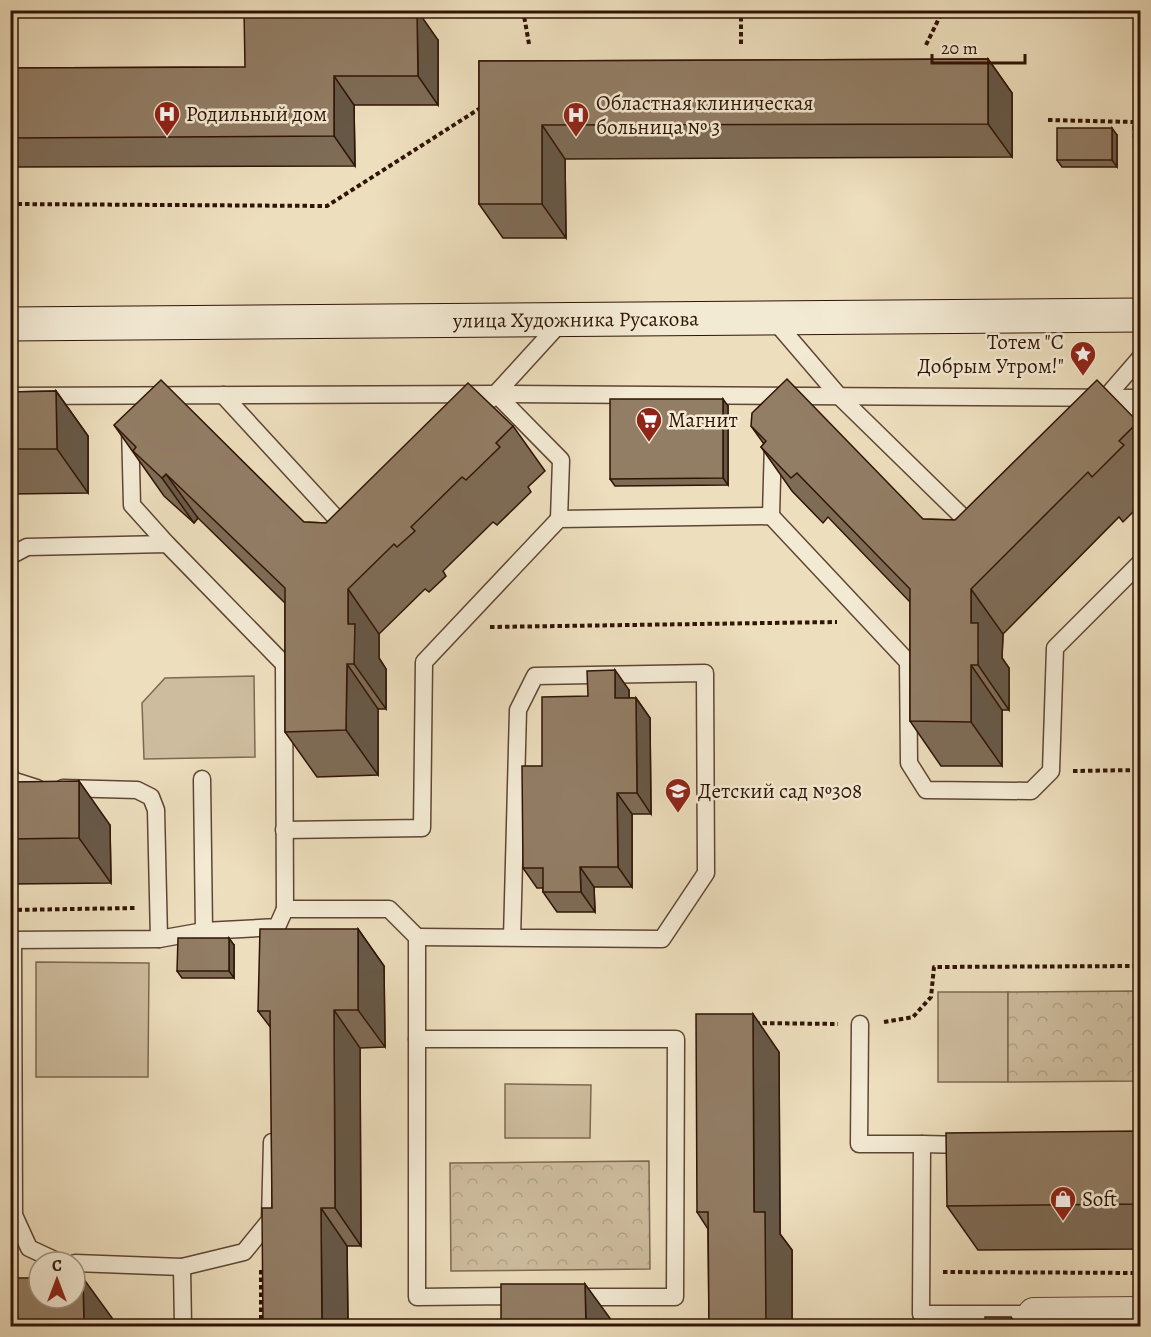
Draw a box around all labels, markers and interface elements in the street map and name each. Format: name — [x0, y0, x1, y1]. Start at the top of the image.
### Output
scale bar — [932, 27, 1025, 65]
text: 20 m — [941, 36, 978, 60]
place label: Областная клиническая больница № 3 — [596, 89, 814, 141]
hospital icon: Родильный дом — [152, 99, 182, 137]
place label: Родильный дом — [186, 100, 327, 128]
hospital icon: Областная клиническая больница № 3 — [561, 100, 591, 138]
street label: улица Художника Русакова — [452, 305, 699, 334]
place label: Тотем "С Добрым Утром!" — [917, 328, 1064, 380]
place icon: Тотем "С Добрым Утром!" — [1068, 339, 1098, 377]
supermarket icon: Магнит — [634, 405, 664, 443]
place label: Магнит — [668, 406, 738, 434]
school or university icon: Детский сад №308 — [663, 776, 693, 814]
place label: Детский сад №308 — [698, 777, 862, 805]
shop icon: Soft — [1048, 1184, 1078, 1222]
place label: Soft — [1082, 1185, 1117, 1213]
north arrow — [27, 1250, 87, 1310]
text: С — [52, 1255, 62, 1277]

